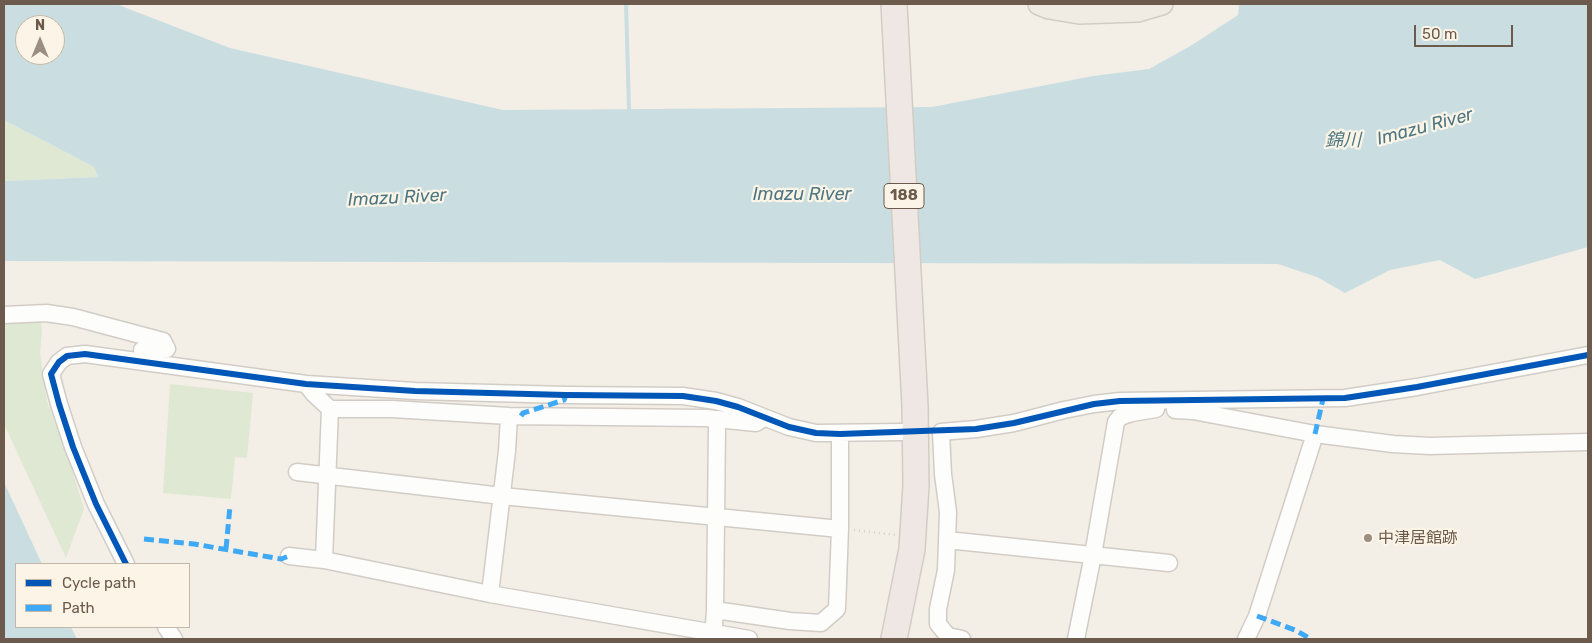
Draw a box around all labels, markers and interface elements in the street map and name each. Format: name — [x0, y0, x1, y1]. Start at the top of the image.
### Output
north arrow — [15, 15, 65, 65]
scale bar — [1417, 15, 1516, 47]
text: N — [35, 17, 45, 34]
text: 50 m — [1422, 25, 1457, 43]
water label: Imazu River — [1375, 104, 1475, 150]
water label: 錦川 — [1325, 130, 1361, 152]
water label: Imazu River — [753, 184, 851, 206]
road number: 188 — [884, 184, 924, 208]
water label: Imazu River — [347, 185, 447, 211]
place label: 中津居館跡 — [1378, 528, 1458, 548]
marker: 中津居館跡 — [1362, 532, 1374, 544]
legend — [15, 563, 190, 628]
text: Cycle path — [62, 574, 136, 592]
text: Path — [62, 599, 95, 617]

